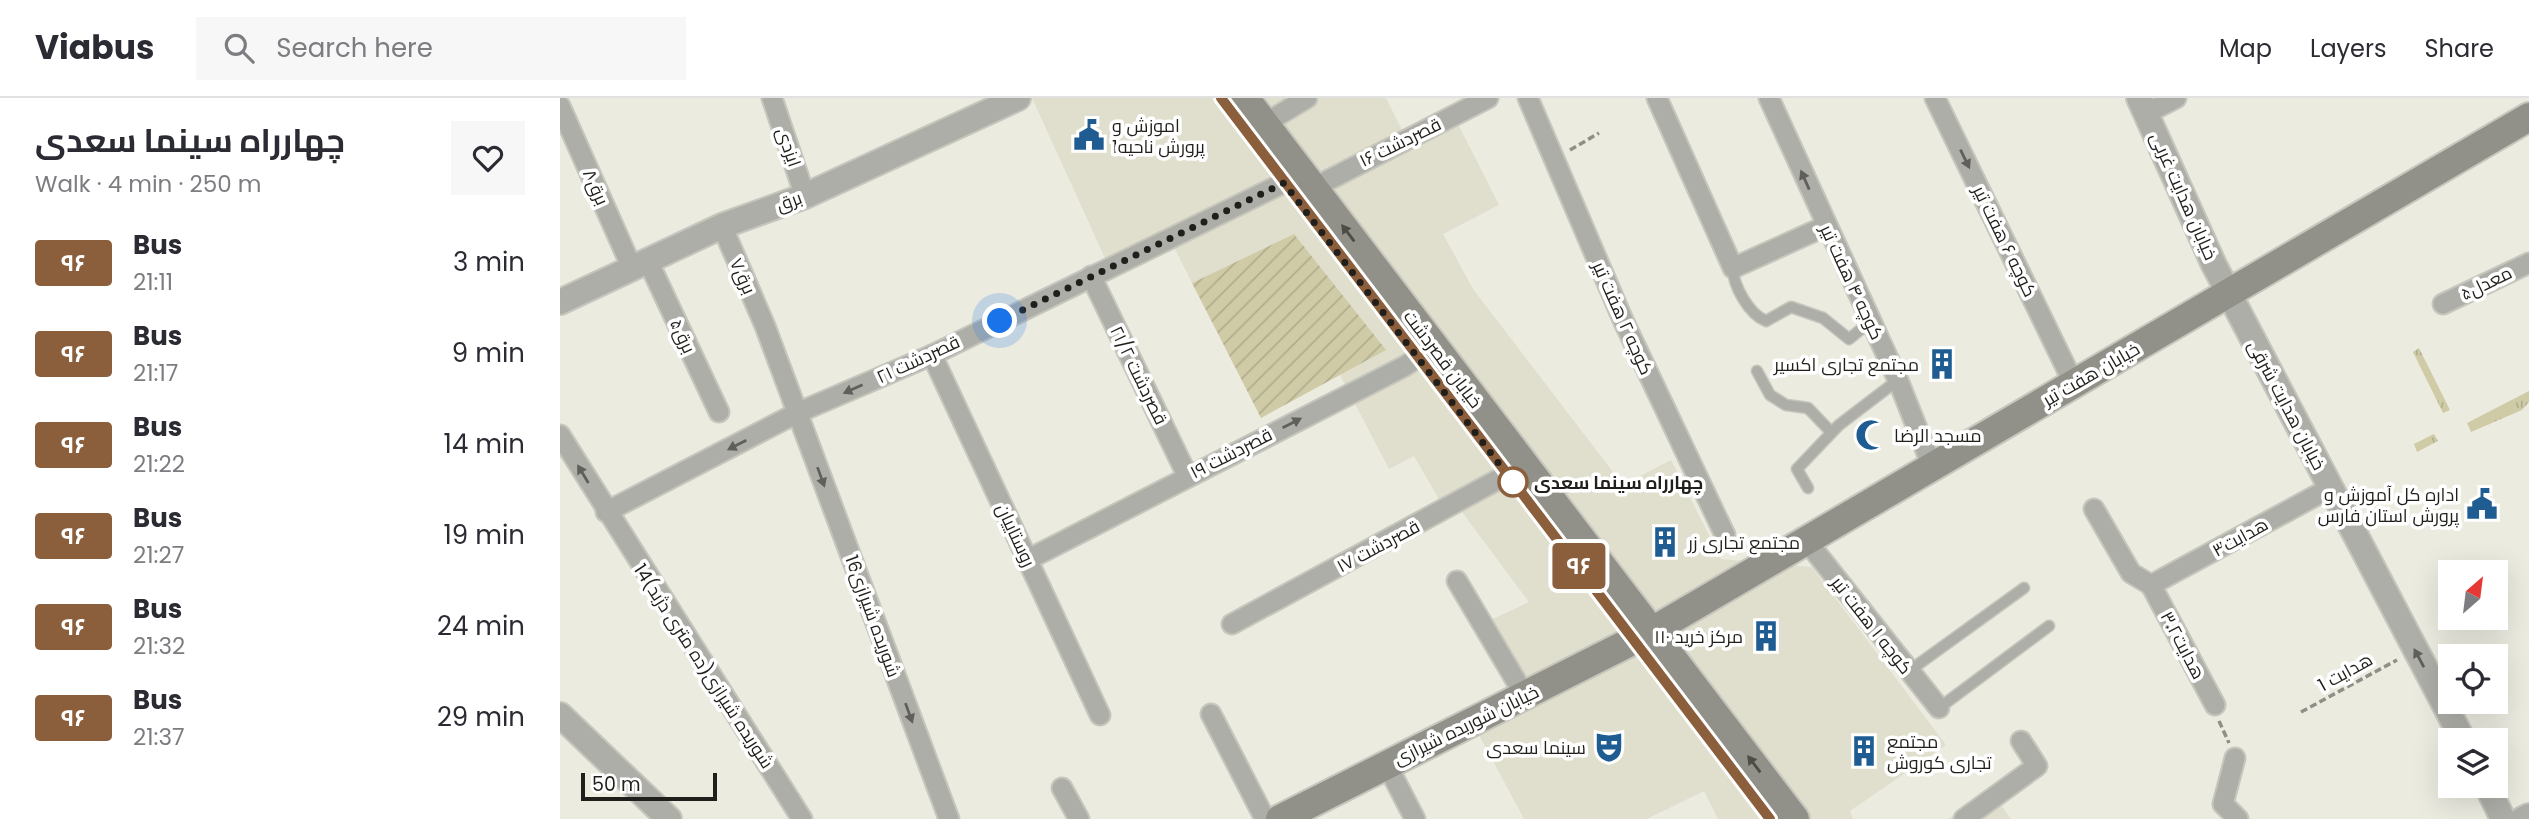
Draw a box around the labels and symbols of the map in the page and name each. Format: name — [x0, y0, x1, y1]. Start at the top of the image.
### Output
street label: قصردشت ۱۶ — [1355, 111, 1445, 173]
place label: اموزش و پرورش ناحیه1 — [1112, 113, 1205, 159]
public building icon: اموزش و پرورش ناحیه1 — [1072, 118, 1106, 152]
street label: ایزدی — [771, 124, 807, 170]
street label: خیابان هدایت غربی — [2145, 128, 2223, 264]
one-way arrow — [1960, 149, 1971, 169]
street label: برق۸ — [577, 165, 615, 209]
one-way arrow — [1799, 170, 1811, 190]
street label: کوچه ۶ هفت تیر — [1967, 180, 2043, 301]
street label: برق — [773, 185, 805, 217]
street label: کوچه ۴ هفت تیر — [1814, 219, 1890, 344]
one-way arrow — [1340, 225, 1355, 243]
street label: برق۷ — [724, 254, 762, 298]
street label: کوچه ۲ هفت تیر — [1586, 256, 1659, 379]
street label: معدل۵ — [2456, 260, 2516, 306]
your location — [982, 303, 1017, 338]
street label: خیابان قصردشت — [1398, 305, 1488, 413]
street label: برق۵ — [664, 315, 702, 357]
street label: قصردشت ۲۱/۲ — [1104, 321, 1174, 429]
street label: قصردشت ۲۱ — [872, 329, 964, 389]
street label: خیابان هفت تیر — [2037, 336, 2144, 412]
street label: خیابان هدایت شرقی — [2242, 336, 2332, 474]
building icon: مجتمع تجاری اکسیر — [1925, 347, 1959, 381]
place label: مجتمع تجاری اکسیر — [1773, 352, 1919, 377]
one-way arrow — [842, 384, 863, 395]
one-way arrow — [1282, 417, 1302, 428]
mosque icon: مسجد الرضا — [1854, 418, 1888, 452]
street label: قصردشت ۱۹ — [1186, 422, 1276, 484]
place label: مسجد الرضا — [1894, 423, 1982, 448]
one-way arrow — [726, 438, 746, 450]
one-way arrow — [577, 464, 589, 483]
one-way arrow — [816, 467, 827, 488]
marker: چهارراه سینما سعدی — [1498, 467, 1528, 497]
place label: چهارراه سینما سعدی — [1534, 470, 1703, 495]
place label: اداره کل آموزش و پرورش استان فارس — [2318, 482, 2459, 528]
public building icon: اداره کل آموزش و پرورش استان فارس — [2465, 487, 2499, 521]
street label: روستاییان — [990, 499, 1042, 571]
street label: هدایت۳ — [2207, 511, 2273, 563]
street label: قصردشت ۱۷ — [1332, 514, 1424, 578]
building icon: مجتمع تجاری زر — [1648, 525, 1682, 559]
place label: مجتمع تجاری زر — [1687, 530, 1800, 555]
line badge: ۹۶ — [1548, 543, 1610, 589]
street label: شوریده شیرازی16 — [839, 551, 907, 681]
street label: 14شوریده شیرازی(ده متری دژبد) — [628, 559, 780, 773]
north arrow — [2438, 560, 2508, 630]
street label: کوچه ۱ هفت تیر — [1825, 570, 1918, 679]
street label: هدایت۳.۲ — [2155, 607, 2211, 683]
building icon: مرکز خرید ۱۱۰ — [1749, 619, 1783, 653]
place label: مرکز خرید ۱۱۰ — [1654, 624, 1743, 649]
street label: 1 هدایت — [2313, 647, 2377, 697]
one-way arrow — [2414, 648, 2426, 668]
street label: خیابان شوریده شیرازی — [1389, 679, 1543, 771]
one-way arrow — [904, 703, 915, 724]
place label: مجتمع تجاری کوروش — [1887, 729, 1992, 775]
theatre icon: سینما سعدی — [1592, 730, 1626, 764]
building icon: مجتمع تجاری کوروش — [1847, 734, 1881, 768]
place label: سینما سعدی — [1486, 735, 1586, 760]
one-way arrow — [1746, 756, 1761, 774]
scale bar — [581, 770, 718, 802]

